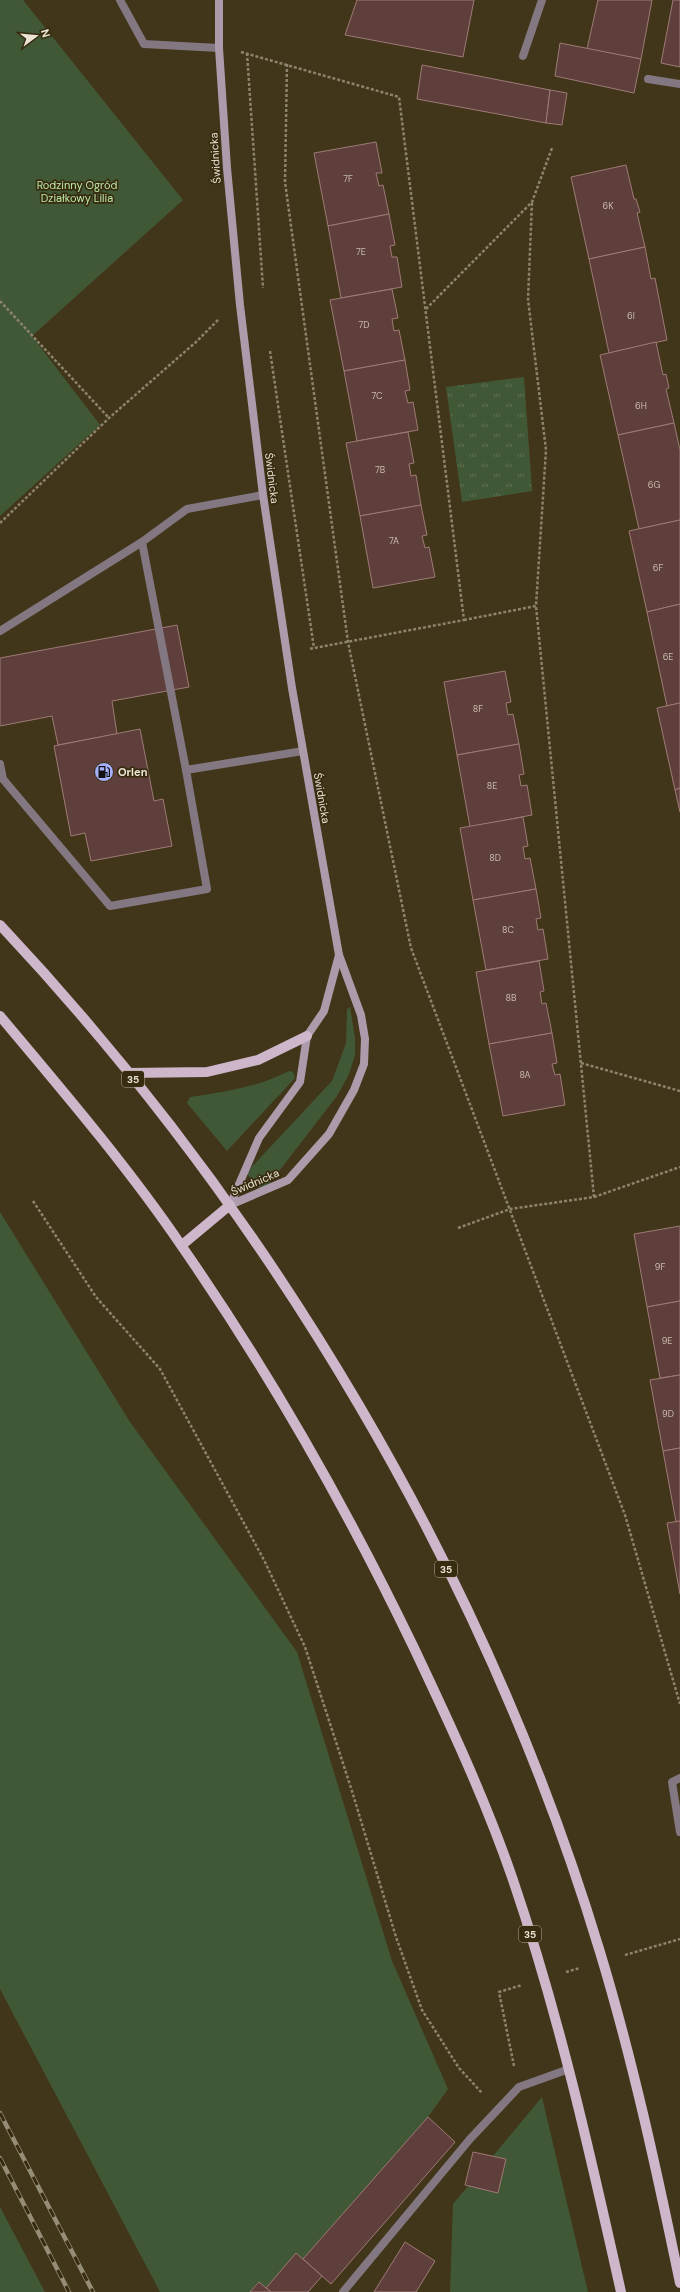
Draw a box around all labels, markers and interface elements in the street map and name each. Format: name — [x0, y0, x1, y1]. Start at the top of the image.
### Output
north arrow — [16, 16, 56, 56]
text: N — [38, 27, 53, 39]
street label: Świdnicka — [206, 132, 224, 184]
house number: 7F — [343, 173, 353, 185]
park label: Rodzinny Ogród Działkowy Lilia — [37, 178, 117, 205]
house number: 6K — [603, 200, 614, 212]
house number: 7E — [356, 246, 366, 258]
house number: 6I — [627, 310, 635, 322]
house number: 7D — [359, 319, 370, 331]
house number: 7C — [371, 390, 383, 402]
house number: 6H — [635, 400, 647, 412]
street label: Świdnicka — [262, 452, 282, 504]
house number: 7B — [375, 464, 385, 476]
house number: 6G — [648, 479, 660, 491]
house number: 7A — [389, 535, 399, 547]
house number: 6F — [653, 562, 663, 574]
house number: 6E — [663, 651, 673, 663]
house number: 8F — [473, 703, 483, 715]
fuel station icon: Orlen — [93, 761, 115, 783]
place label: Orlen — [118, 765, 148, 779]
street label: Świdnicka — [311, 772, 333, 824]
house number: 8E — [487, 780, 497, 792]
house number: 8D — [489, 852, 501, 864]
house number: 8C — [502, 924, 515, 936]
house number: 8B — [506, 992, 516, 1004]
house number: 8A — [519, 1069, 531, 1081]
road number: 35 — [122, 1071, 144, 1087]
street label: Świdnicka — [229, 1166, 281, 1198]
house number: 9F — [655, 1261, 665, 1273]
house number: 9E — [662, 1335, 672, 1347]
house number: 9D — [662, 1408, 674, 1420]
road number: 35 — [435, 1561, 457, 1577]
road number: 35 — [519, 1926, 541, 1942]

